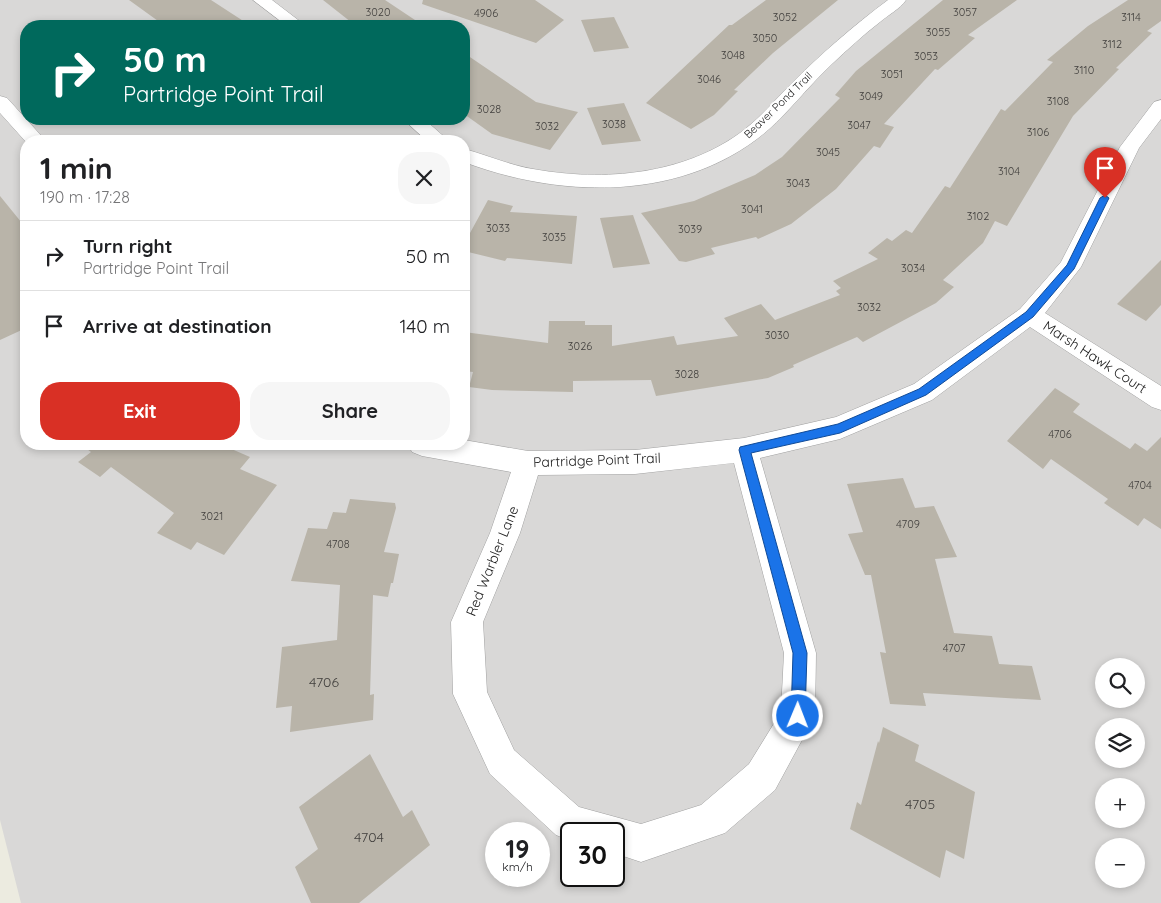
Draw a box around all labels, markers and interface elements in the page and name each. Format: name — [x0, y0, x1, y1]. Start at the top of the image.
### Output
house number: 3020 — [366, 5, 390, 19]
house number: 3057 — [953, 5, 977, 19]
house number: 4906 — [474, 6, 498, 20]
house number: 3052 — [773, 10, 797, 24]
house number: 3114 — [1121, 10, 1141, 24]
house number: 3055 — [926, 25, 950, 39]
house number: 3050 — [753, 31, 777, 45]
text: 50 m — [123, 37, 207, 81]
house number: 3112 — [1102, 37, 1122, 51]
icon: right — [40, 40, 105, 105]
house number: 3048 — [721, 48, 745, 62]
house number: 3053 — [914, 49, 938, 63]
house number: 3110 — [1074, 63, 1094, 77]
house number: 3051 — [881, 67, 903, 81]
street label: Beaver Pond Trail — [741, 69, 815, 141]
house number: 3046 — [697, 72, 721, 86]
text: Partridge Point Trail — [123, 80, 324, 108]
house number: 3049 — [859, 89, 883, 103]
house number: 3108 — [1047, 94, 1069, 108]
house number: 3028 — [477, 102, 501, 116]
house number: 3038 — [602, 117, 626, 131]
house number: 3047 — [847, 118, 871, 132]
house number: 3032 — [535, 119, 559, 133]
house number: 3106 — [1027, 125, 1049, 139]
house number: 3045 — [816, 145, 840, 159]
pin — [1084, 147, 1126, 198]
text: 1 min — [40, 149, 113, 187]
button: close — [398, 152, 450, 204]
icon: arrive — [1091, 154, 1119, 182]
house number: 3104 — [998, 164, 1020, 178]
house number: 3043 — [786, 176, 810, 190]
text: 190 m · 17:28 — [40, 187, 130, 207]
house number: 3041 — [741, 202, 763, 216]
house number: 3102 — [967, 209, 989, 223]
house number: 3033 — [486, 221, 510, 235]
house number: 3039 — [678, 222, 702, 236]
house number: 3035 — [542, 230, 566, 244]
text: Turn right — [83, 234, 172, 258]
icon: right — [40, 242, 68, 270]
text: 50 m — [406, 244, 450, 268]
text: Partridge Point Trail — [83, 258, 229, 278]
house number: 3034 — [901, 261, 925, 275]
house number: 3032 — [857, 300, 881, 314]
icon: arrive — [40, 312, 68, 340]
text: Arrive at destination — [83, 314, 272, 338]
text: 140 m — [399, 314, 450, 338]
street label: Marsh Hawk Court — [1040, 317, 1150, 397]
house number: 3030 — [765, 328, 789, 342]
house number: 3026 — [568, 339, 592, 353]
house number: 3028 — [675, 367, 699, 381]
button: Exit — [40, 382, 240, 440]
button: Share — [250, 382, 450, 440]
house number: 4706 — [1048, 427, 1072, 441]
street label: Partridge Point Trail — [533, 449, 661, 471]
house number: 4704 — [1128, 478, 1152, 492]
street label: Red Warbler Lane — [462, 503, 522, 619]
house number: 3021 — [201, 509, 223, 523]
house number: 4709 — [896, 517, 920, 531]
house number: 4708 — [326, 537, 350, 551]
house number: 4707 — [943, 641, 966, 655]
map controls — [1095, 658, 1145, 888]
button: search — [1095, 658, 1145, 708]
house number: 4706 — [309, 673, 339, 691]
position arrow — [771, 689, 823, 741]
button: layers — [1095, 718, 1145, 768]
button: + — [1095, 778, 1145, 828]
house number: 4705 — [905, 795, 935, 813]
speed limit sign: 30 — [560, 822, 625, 887]
house number: 4704 — [354, 828, 384, 846]
text: 19 — [506, 833, 529, 864]
button: − — [1095, 838, 1145, 888]
text: km/h — [502, 859, 533, 874]

